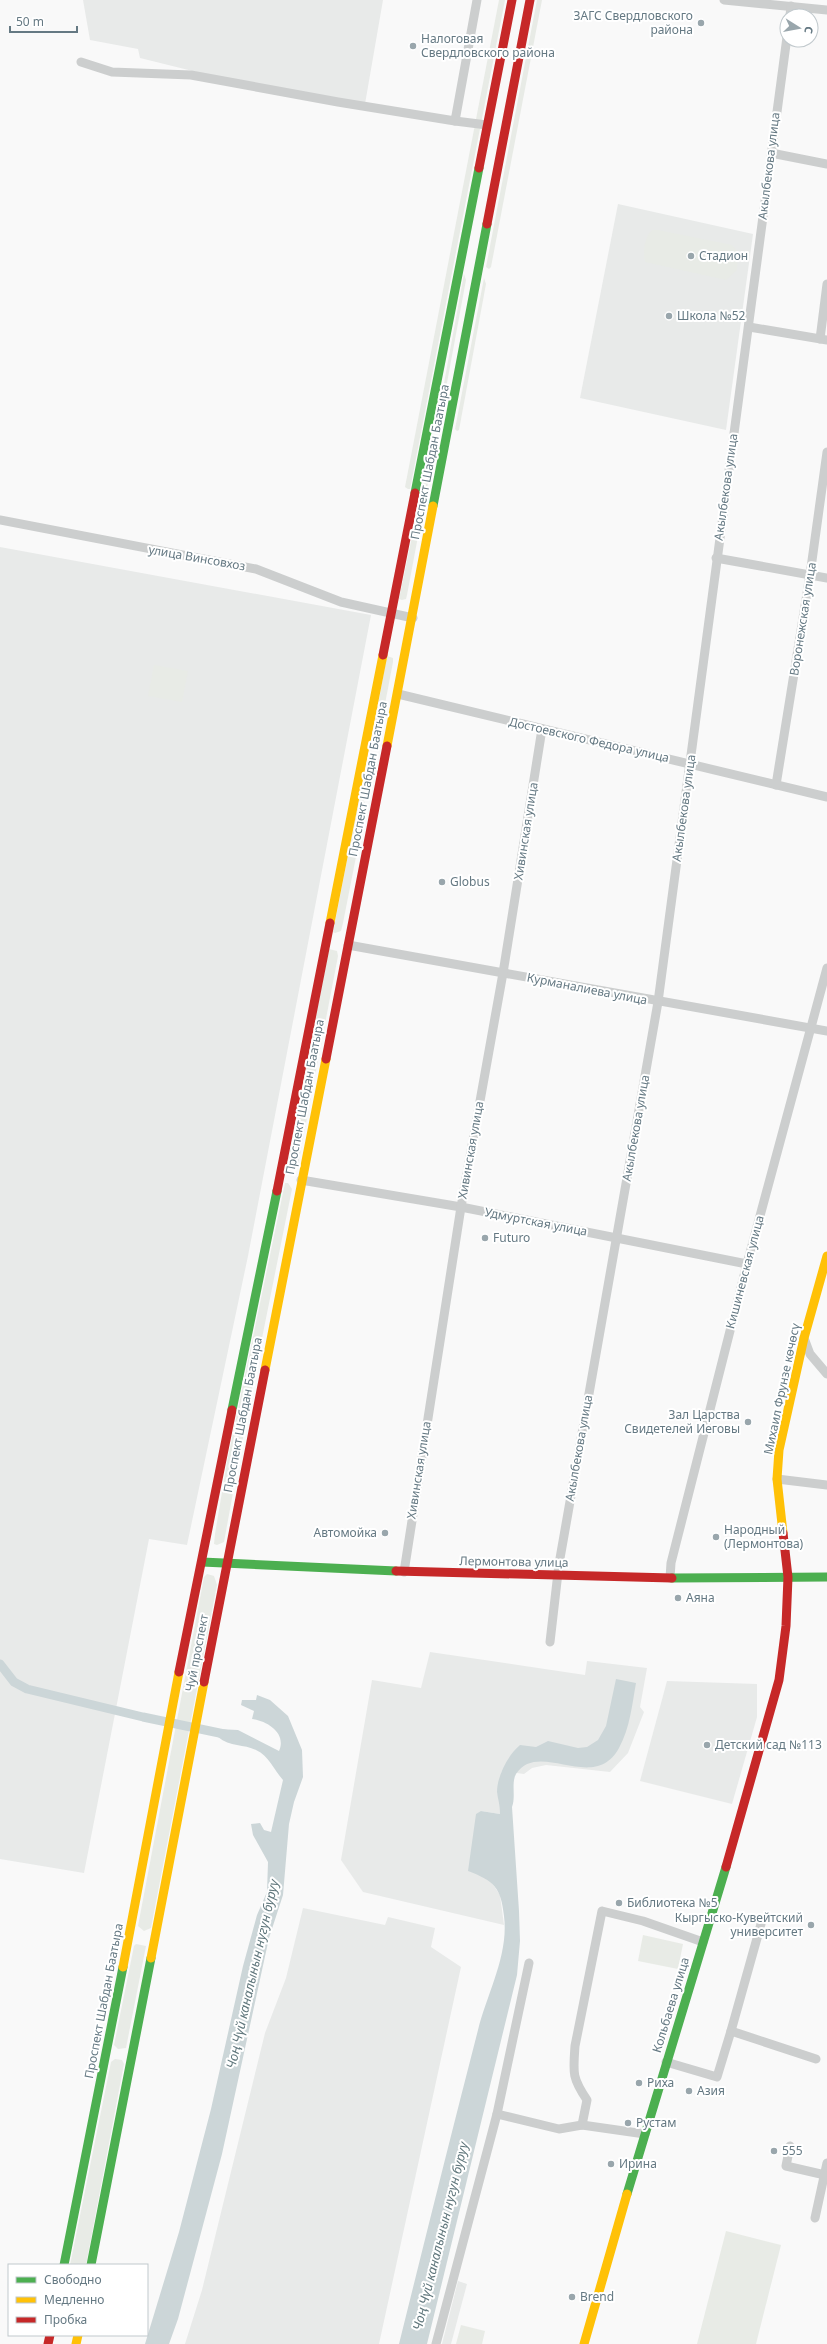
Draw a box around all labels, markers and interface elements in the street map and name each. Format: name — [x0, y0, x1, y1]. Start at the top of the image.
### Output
place label: ЗАГС Свердловского района — [574, 7, 693, 38]
scale bar — [10, 8, 77, 34]
north arrow — [779, 8, 819, 48]
text: 50 m — [16, 13, 44, 30]
marker: ЗАГС Свердловского района — [696, 18, 706, 28]
text: С — [801, 25, 817, 35]
place label: Налоговая Свердловского района — [421, 30, 555, 61]
marker: Налоговая Свердловского района — [408, 41, 418, 51]
street label: Акылбекова улица — [753, 111, 784, 220]
place label: Стадион — [699, 247, 748, 264]
marker: Стадион — [686, 251, 696, 261]
place label: Школа №52 — [677, 307, 746, 324]
marker: Школа №52 — [664, 311, 674, 321]
street label: Проспект Шабдан Баатыра — [406, 383, 453, 541]
street label: Акылбекова улица — [710, 432, 741, 541]
street label: улица Винсовхоз — [147, 541, 247, 574]
street label: Воронежская улица — [785, 561, 820, 677]
street label: Проспект Шабдан Баатыра — [344, 700, 391, 858]
street label: Достоевского Федора улица — [507, 713, 671, 766]
street label: Акылбекова улица — [668, 753, 699, 862]
street label: Хивинская улица — [509, 781, 542, 881]
place label: Globus — [450, 873, 490, 890]
marker: Globus — [437, 877, 447, 887]
street label: Курманалиева улица — [525, 968, 649, 1009]
street label: Проспект Шабдан Баатыра — [281, 1018, 328, 1176]
street label: Акылбекова улица — [618, 1073, 653, 1182]
street label: Хивинская улица — [454, 1100, 487, 1200]
street label: Удмуртская улица — [483, 1203, 589, 1240]
street label: Кишиневская улица — [721, 1213, 768, 1330]
place label: Futuro — [493, 1229, 530, 1246]
marker: Futuro — [480, 1233, 490, 1243]
street label: Михаил Фрунзе көчөсү — [759, 1321, 804, 1456]
street label: Проспект Шабдан Баатыра — [219, 1336, 266, 1494]
street label: Акылбекова улица — [561, 1393, 596, 1502]
place label: Зал Царства Свидетелей Иеговы — [624, 1406, 740, 1437]
marker: Зал Царства Свидетелей Иеговы — [743, 1417, 753, 1427]
street label: Хивинская улица — [402, 1420, 435, 1520]
place label: Народный (Лермонтова) — [724, 1521, 804, 1552]
place label: Автомойка — [314, 1524, 377, 1541]
marker: Автомойка — [380, 1528, 390, 1538]
marker: Народный (Лермонтова) — [711, 1532, 721, 1542]
street label: Лермонтова улица — [459, 1552, 569, 1571]
place label: Аяна — [686, 1589, 715, 1606]
marker: Аяна — [673, 1593, 683, 1603]
street label: Чуй проспект — [181, 1612, 212, 1693]
place label: Детский сад №113 — [715, 1736, 822, 1753]
marker: Детский сад №113 — [702, 1740, 712, 1750]
water label: Чоң Чүй каналынын нугун буруу — [221, 1877, 283, 2070]
place label: Библиотека №5 — [627, 1894, 718, 1911]
marker: Библиотека №5 — [614, 1898, 624, 1908]
place label: Кыргыско-Кувейтский университет — [675, 1909, 803, 1940]
marker: Кыргыско-Кувейтский университет — [806, 1920, 816, 1930]
street label: Проспект Шабдан Баатыра — [80, 1922, 127, 2080]
street label: Кольбаева улица — [648, 1955, 693, 2055]
place label: Риха — [647, 2074, 674, 2091]
marker: Риха — [634, 2078, 644, 2088]
place label: Азия — [697, 2082, 725, 2099]
marker: Азия — [684, 2086, 694, 2096]
place label: Рустам — [636, 2114, 676, 2131]
marker: Рустам — [623, 2118, 633, 2128]
water label: Чоң Чүй каналынын нугун буруу — [408, 2139, 472, 2332]
place label: 555 — [782, 2142, 803, 2159]
marker: 555 — [769, 2146, 779, 2156]
place label: Ирина — [619, 2155, 657, 2172]
marker: Ирина — [606, 2159, 616, 2169]
legend — [8, 2264, 148, 2336]
text: Свободно — [44, 2271, 102, 2288]
place label: Brend — [580, 2288, 614, 2305]
text: Медленно — [44, 2291, 104, 2308]
marker: Brend — [567, 2292, 577, 2302]
text: Пробка — [44, 2311, 87, 2328]

